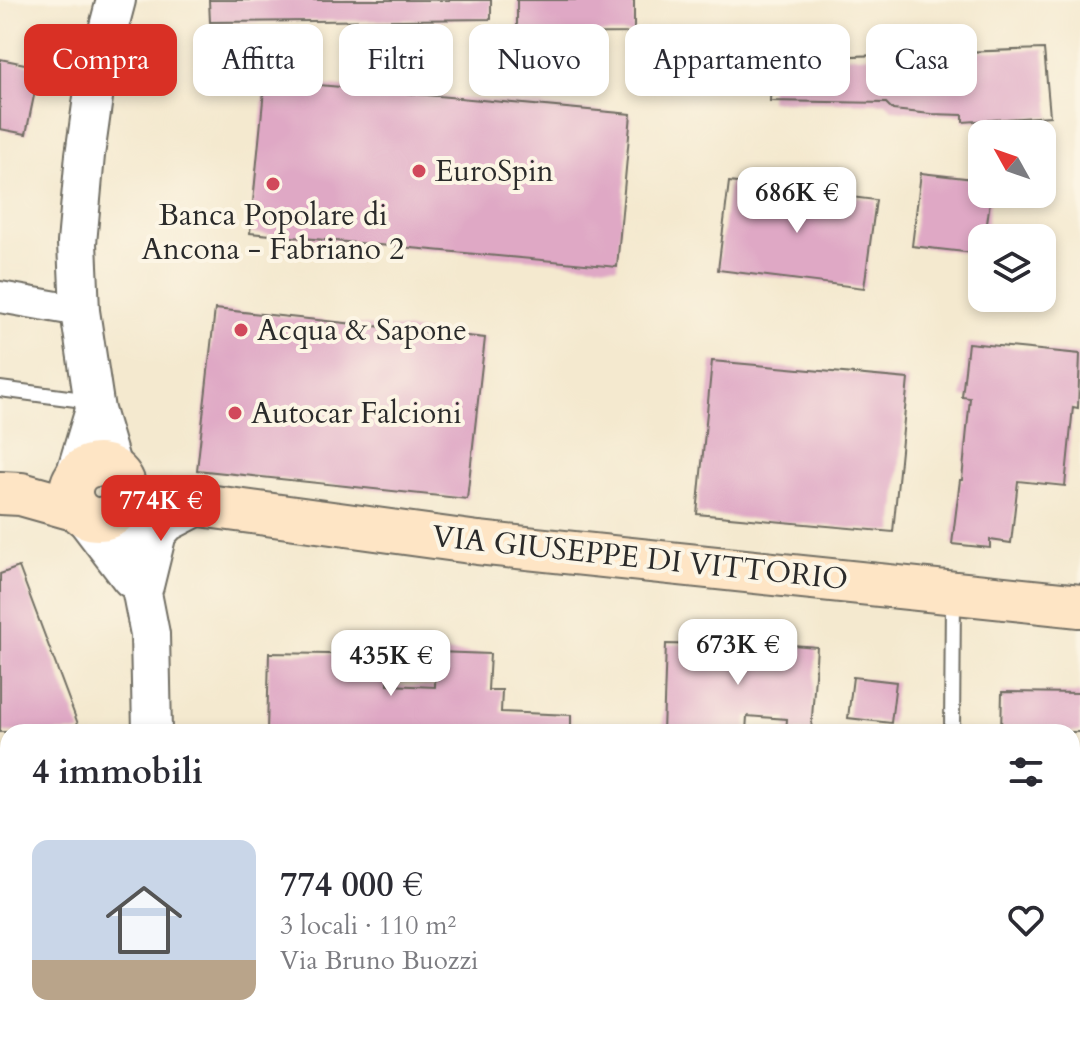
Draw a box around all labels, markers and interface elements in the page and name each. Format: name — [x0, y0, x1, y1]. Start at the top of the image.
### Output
chip: Compra — [24, 24, 177, 96]
chip: Affitta — [193, 24, 323, 96]
chip: Filtri — [339, 24, 453, 96]
chip: Nuovo — [469, 24, 609, 96]
chip: Appartamento — [625, 24, 850, 96]
chip: Casa — [866, 24, 977, 96]
north arrow — [968, 120, 1056, 208]
map controls — [968, 120, 1056, 312]
place label: EuroSpin — [435, 151, 554, 192]
marker: EuroSpin — [410, 162, 428, 180]
pin: 686K € — [732, 167, 862, 235]
marker: Banca Popolare di Ancona - Fabriano 2 — [264, 175, 282, 193]
text: 686K € — [755, 175, 839, 210]
place label: Banca Popolare di Ancona - Fabriano 2 — [142, 195, 404, 270]
button: layers — [968, 224, 1056, 312]
place label: Acqua & Sapone — [257, 310, 467, 351]
marker: Acqua & Sapone — [232, 321, 250, 339]
place label: Autocar Falcioni — [251, 393, 462, 434]
marker: Autocar Falcioni — [226, 404, 244, 422]
pin: 774K € — [96, 475, 226, 543]
text: 774K € — [119, 483, 203, 518]
street label: VIA GIUSEPPE DI VITTORIO — [430, 516, 850, 600]
pin: 673K € — [673, 619, 803, 687]
text: 673K € — [696, 627, 780, 662]
pin: 435K € — [326, 630, 456, 698]
text: 435K € — [349, 638, 433, 673]
text: 4 immobili — [32, 749, 203, 795]
icon: filters — [1004, 750, 1048, 794]
text: 774 000 € — [280, 862, 423, 908]
icon: home — [96, 872, 192, 968]
icon: heart — [1004, 898, 1048, 942]
text: 3 locali · 110 m² — [280, 908, 456, 943]
text: Via Bruno Buozzi — [280, 943, 478, 978]

